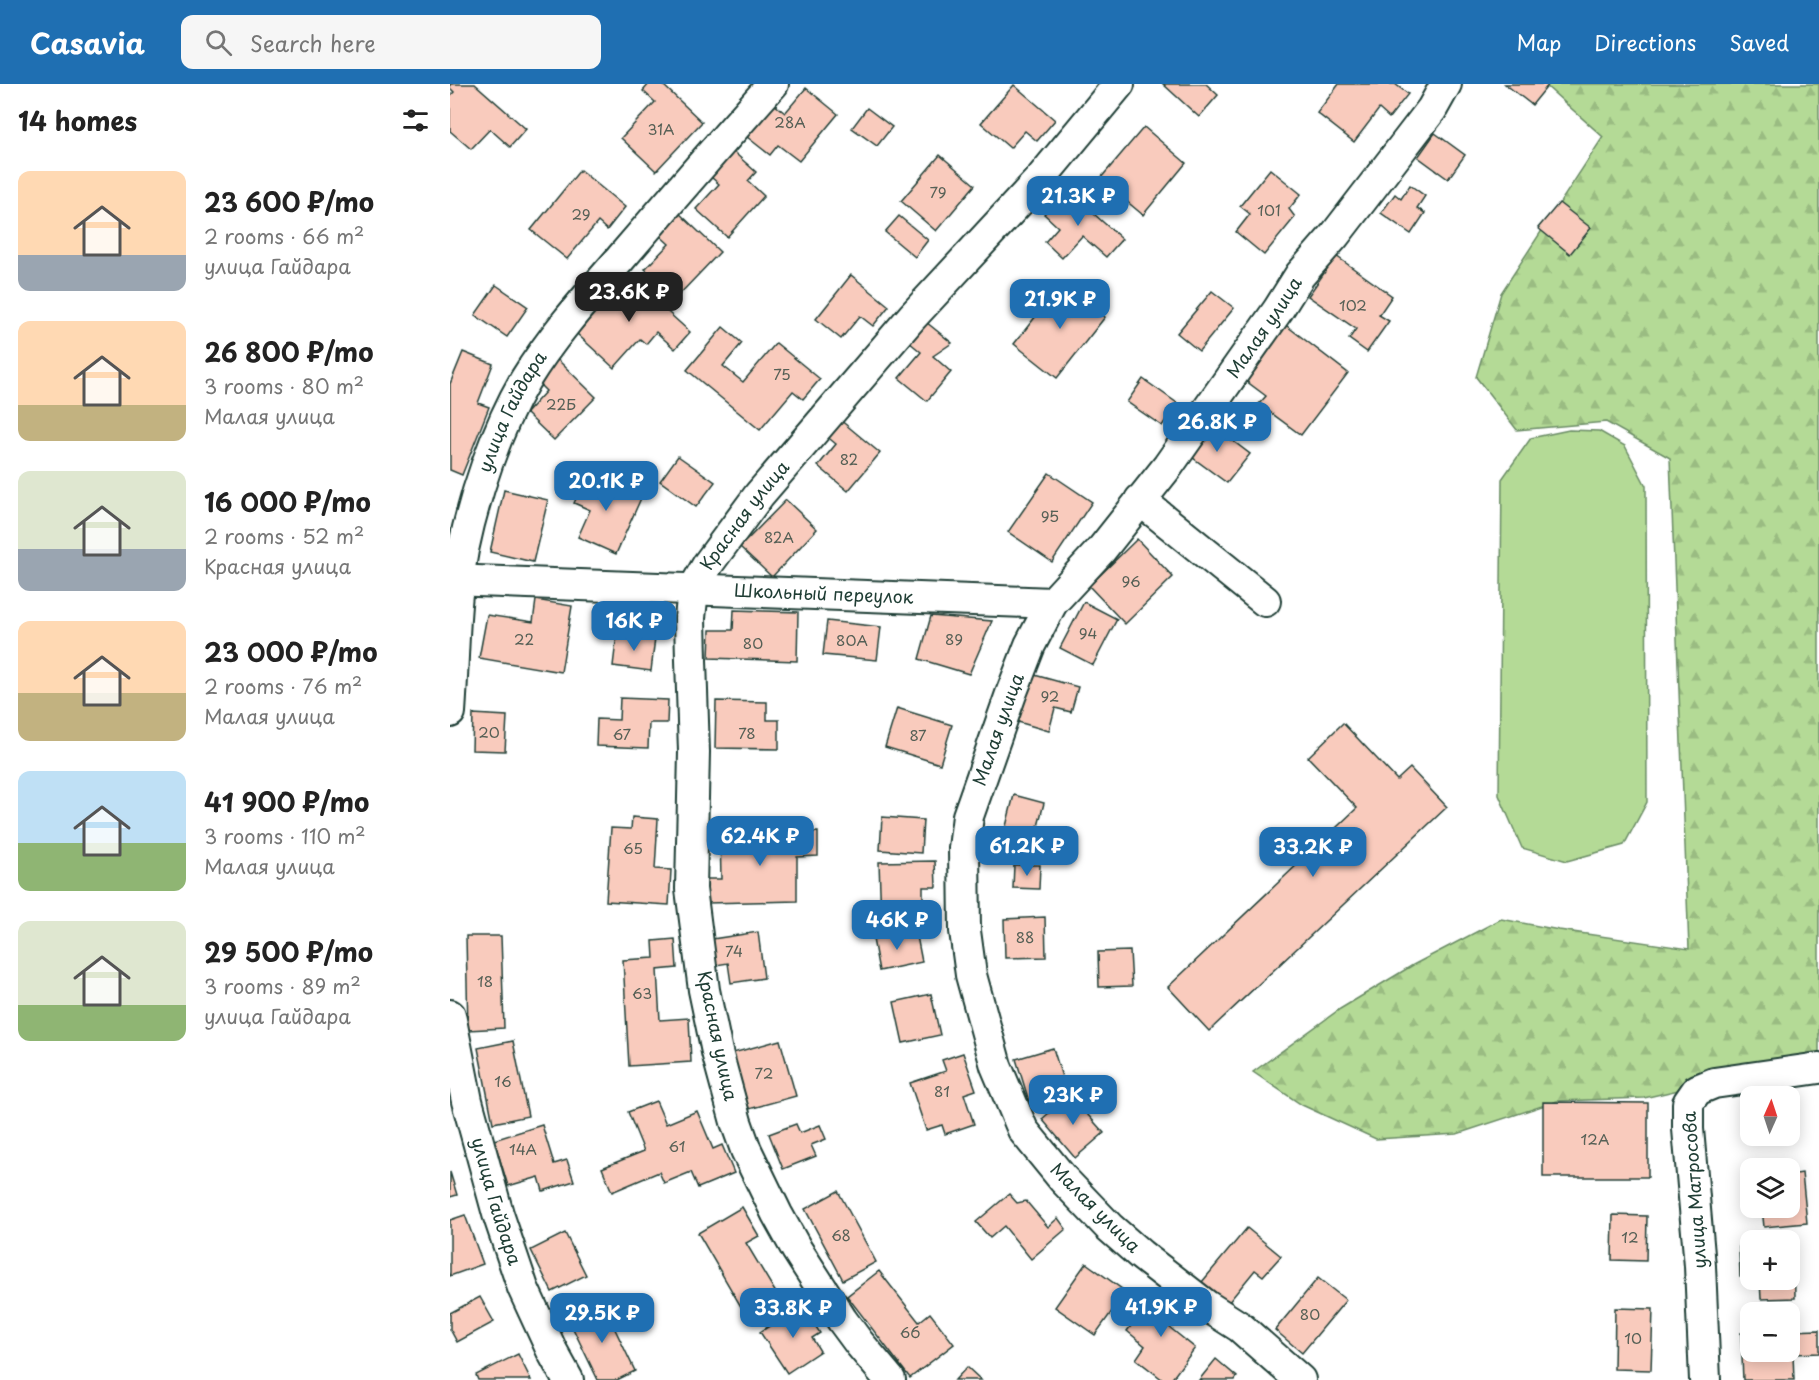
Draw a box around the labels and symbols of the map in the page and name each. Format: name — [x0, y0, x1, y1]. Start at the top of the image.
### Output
house number: 28А — [774, 110, 806, 133]
house number: 31А — [647, 117, 675, 140]
pin: 21.3K ₽ — [1023, 176, 1133, 227]
house number: 79 — [929, 180, 947, 203]
house number: 101 — [1257, 198, 1281, 221]
house number: 29 — [571, 202, 591, 225]
street label: Малая улица — [1219, 270, 1308, 383]
pin: 23.6K ₽ — [574, 272, 684, 323]
pin: 21.9K ₽ — [1005, 279, 1115, 330]
house number: 102 — [1339, 293, 1367, 316]
street label: улица Гайдара — [470, 344, 553, 476]
house number: 75 — [773, 362, 791, 385]
house number: 22Б — [546, 392, 576, 415]
pin: 26.8K ₽ — [1162, 402, 1272, 453]
house number: 82 — [840, 447, 858, 470]
street label: Красная улица — [692, 453, 795, 575]
pin: 20.1K ₽ — [551, 461, 661, 512]
house number: 95 — [1041, 504, 1059, 527]
house number: 82А — [764, 525, 794, 548]
house number: 96 — [1122, 569, 1141, 592]
street label: Школьный переулок — [734, 576, 914, 610]
pin: 16K ₽ — [592, 601, 676, 652]
house number: 94 — [1079, 621, 1097, 644]
house number: 22 — [514, 627, 534, 650]
house number: 89 — [945, 627, 963, 650]
house number: 80А — [836, 628, 868, 651]
house number: 80 — [743, 631, 763, 654]
street label: Малая улица — [965, 668, 1030, 789]
house number: 92 — [1041, 684, 1059, 707]
house number: 20 — [478, 720, 500, 743]
house number: 78 — [738, 721, 756, 744]
house number: 67 — [613, 722, 632, 745]
house number: 87 — [909, 723, 927, 746]
pin: 62.4K ₽ — [705, 816, 815, 867]
pin: 61.2K ₽ — [972, 826, 1082, 877]
pin: 33.2K ₽ — [1258, 827, 1368, 878]
house number: 65 — [623, 836, 643, 859]
pin: 46K ₽ — [855, 900, 939, 951]
house number: 88 — [1016, 925, 1034, 948]
house number: 74 — [725, 939, 743, 962]
street label: Красная улица — [692, 968, 746, 1104]
house number: 18 — [477, 969, 493, 992]
house number: 63 — [632, 981, 652, 1004]
house number: 72 — [755, 1061, 773, 1084]
house number: 16 — [494, 1069, 512, 1092]
pin: 23K ₽ — [1031, 1075, 1115, 1126]
house number: 81 — [934, 1079, 950, 1102]
north arrow — [1740, 1086, 1800, 1146]
street label: улица Матросова — [1674, 1110, 1712, 1270]
house number: 12А — [1581, 1127, 1609, 1150]
street label: улица Гайдара — [466, 1134, 529, 1269]
house number: 61 — [669, 1134, 685, 1157]
house number: 14А — [509, 1137, 537, 1160]
street label: Малая улица — [1045, 1156, 1148, 1259]
house number: 68 — [831, 1223, 851, 1246]
house number: 12 — [1621, 1225, 1639, 1248]
pin: 41.9K ₽ — [1106, 1287, 1216, 1338]
pin: 33.8K ₽ — [738, 1288, 848, 1339]
pin: 29.5K ₽ — [547, 1293, 657, 1344]
house number: 80 — [1300, 1302, 1320, 1325]
house number: 66 — [900, 1320, 920, 1343]
house number: 10 — [1624, 1326, 1642, 1349]

